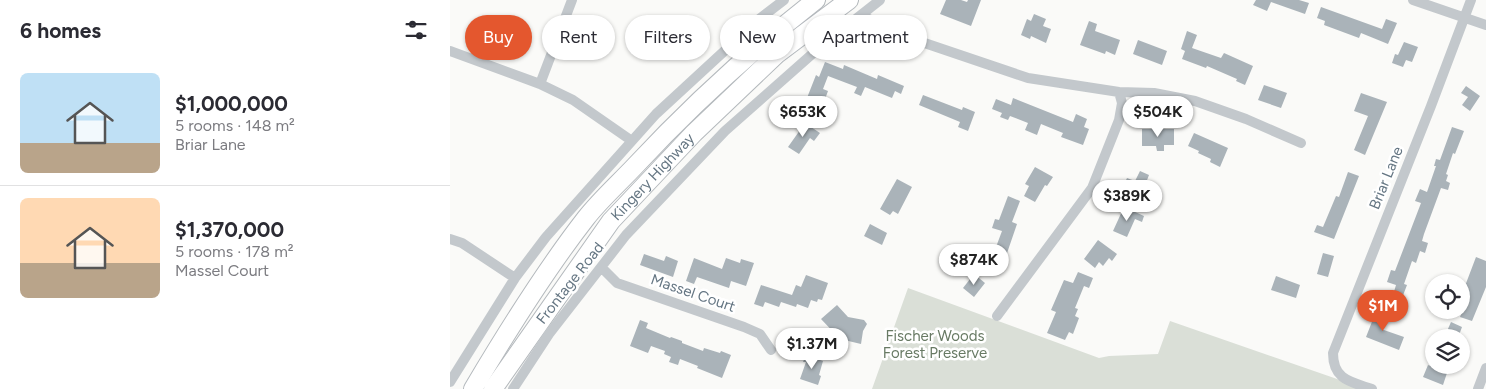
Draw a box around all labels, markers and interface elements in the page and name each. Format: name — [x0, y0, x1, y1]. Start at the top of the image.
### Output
chip: Buy — [465, 15, 532, 60]
chip: Rent — [542, 15, 615, 60]
chip: Filters — [625, 15, 710, 60]
chip: New — [720, 15, 794, 60]
chip: Apartment — [804, 15, 927, 60]
icon: filters — [402, 16, 430, 44]
text: 6 homes — [20, 18, 101, 43]
text: $1,000,000 — [175, 91, 288, 116]
icon: home — [60, 93, 120, 153]
pin: $653K — [768, 96, 838, 138]
pin: $504K — [1123, 96, 1193, 138]
text: $653K — [780, 102, 827, 121]
text: $504K — [1133, 102, 1183, 121]
text: 5 rooms · 148 m² — [175, 116, 295, 135]
street label: Kingery Highway — [607, 129, 698, 224]
text: Briar Lane — [175, 135, 246, 154]
street label: Briar Lane — [1365, 144, 1407, 212]
pin: $389K — [1092, 180, 1162, 222]
text: $389K — [1103, 186, 1151, 205]
text: $1,370,000 — [175, 217, 284, 242]
icon: home — [60, 218, 120, 278]
street label: Frontage Road — [533, 239, 607, 327]
text: 5 rooms · 178 m² — [175, 242, 294, 261]
pin: $874K — [939, 244, 1009, 286]
text: $874K — [950, 250, 998, 269]
text: Massel Court — [175, 261, 269, 280]
street label: Massel Court — [648, 270, 738, 316]
map controls — [1425, 274, 1470, 374]
button: locate — [1425, 274, 1470, 319]
pin: $1M — [1359, 290, 1407, 332]
text: $1M — [1368, 296, 1398, 315]
park label: Fischer Woods Forest Preserve — [883, 327, 987, 362]
pin: $1.37M — [771, 328, 853, 370]
button: layers — [1425, 329, 1470, 374]
text: $1.37M — [786, 334, 838, 353]

